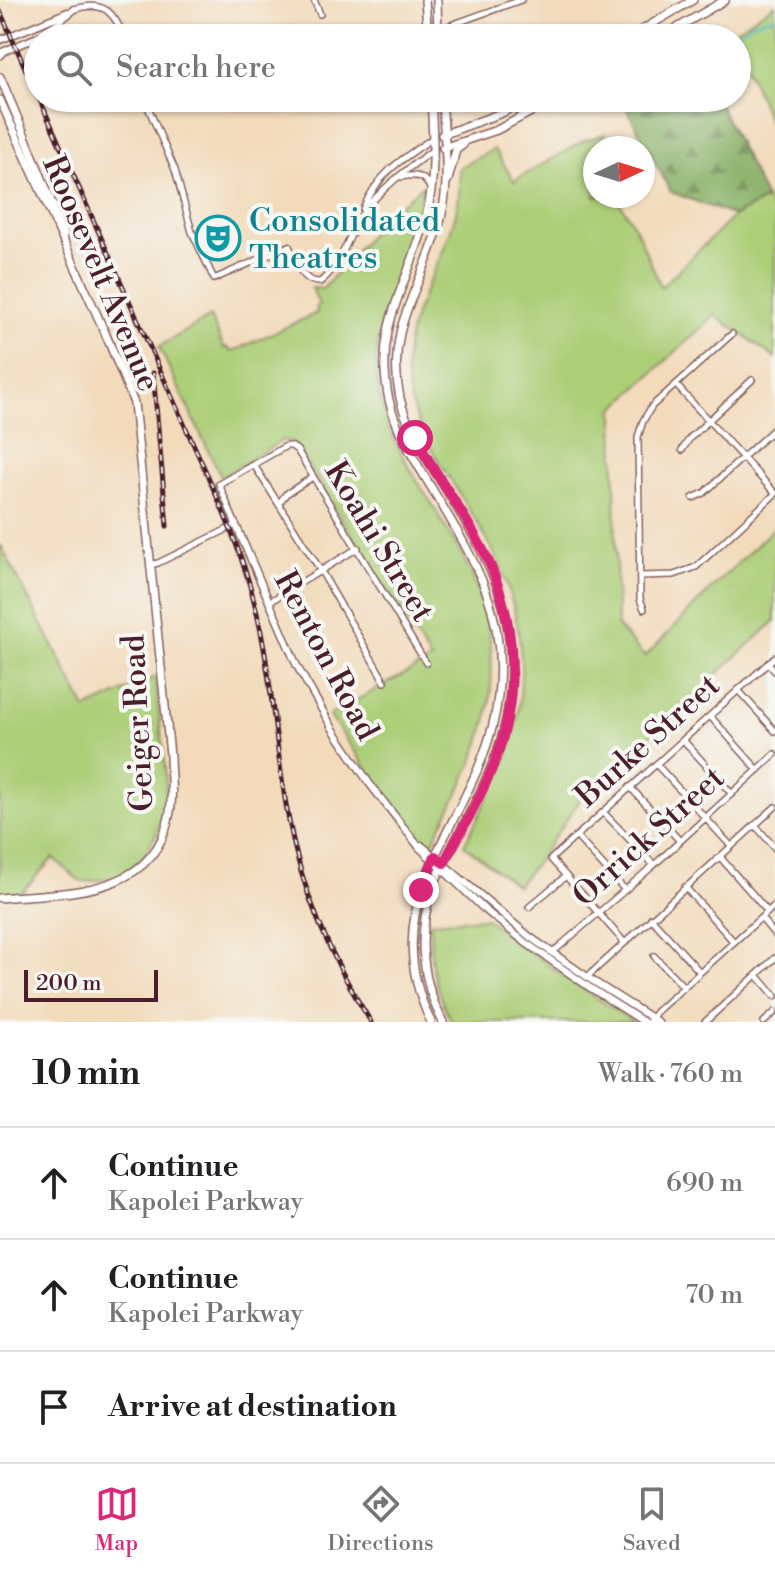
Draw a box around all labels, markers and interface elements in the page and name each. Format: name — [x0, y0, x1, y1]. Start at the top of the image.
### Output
search box — [24, 24, 751, 112]
icon: search — [52, 46, 96, 90]
text: Search here — [116, 49, 276, 87]
north arrow — [583, 136, 655, 208]
street label: Roosevelt Avenue — [33, 149, 169, 397]
place label: Consolidated Theatres — [249, 201, 440, 278]
theatre icon: Consolidated Theatres — [194, 214, 242, 262]
route start — [397, 420, 433, 456]
street label: Koahi Street — [316, 454, 443, 629]
street label: Renton Road — [265, 564, 387, 747]
street label: Geiger Road — [113, 633, 163, 813]
street label: Burke Street — [567, 666, 728, 817]
street label: Orrick Street — [564, 758, 733, 915]
route end — [403, 872, 439, 908]
scale bar — [24, 966, 158, 1002]
text: 200 m — [36, 970, 102, 997]
text: 10 min — [32, 1053, 140, 1095]
text: Walk · 760 m — [598, 1058, 743, 1090]
text: Continue — [108, 1148, 239, 1186]
icon: ahead — [32, 1161, 76, 1205]
text: 690 m — [666, 1167, 743, 1199]
text: Kapolei Parkway — [108, 1186, 303, 1218]
text: Continue — [108, 1260, 239, 1298]
icon: ahead — [32, 1273, 76, 1317]
text: 70 m — [685, 1279, 743, 1311]
text: Kapolei Parkway — [108, 1298, 303, 1330]
icon: arrive — [32, 1385, 76, 1429]
text: Arrive at destination — [108, 1388, 397, 1426]
tab: Map — [95, 1482, 139, 1557]
tab: Directions — [328, 1482, 434, 1557]
tab: Saved — [623, 1482, 680, 1557]

